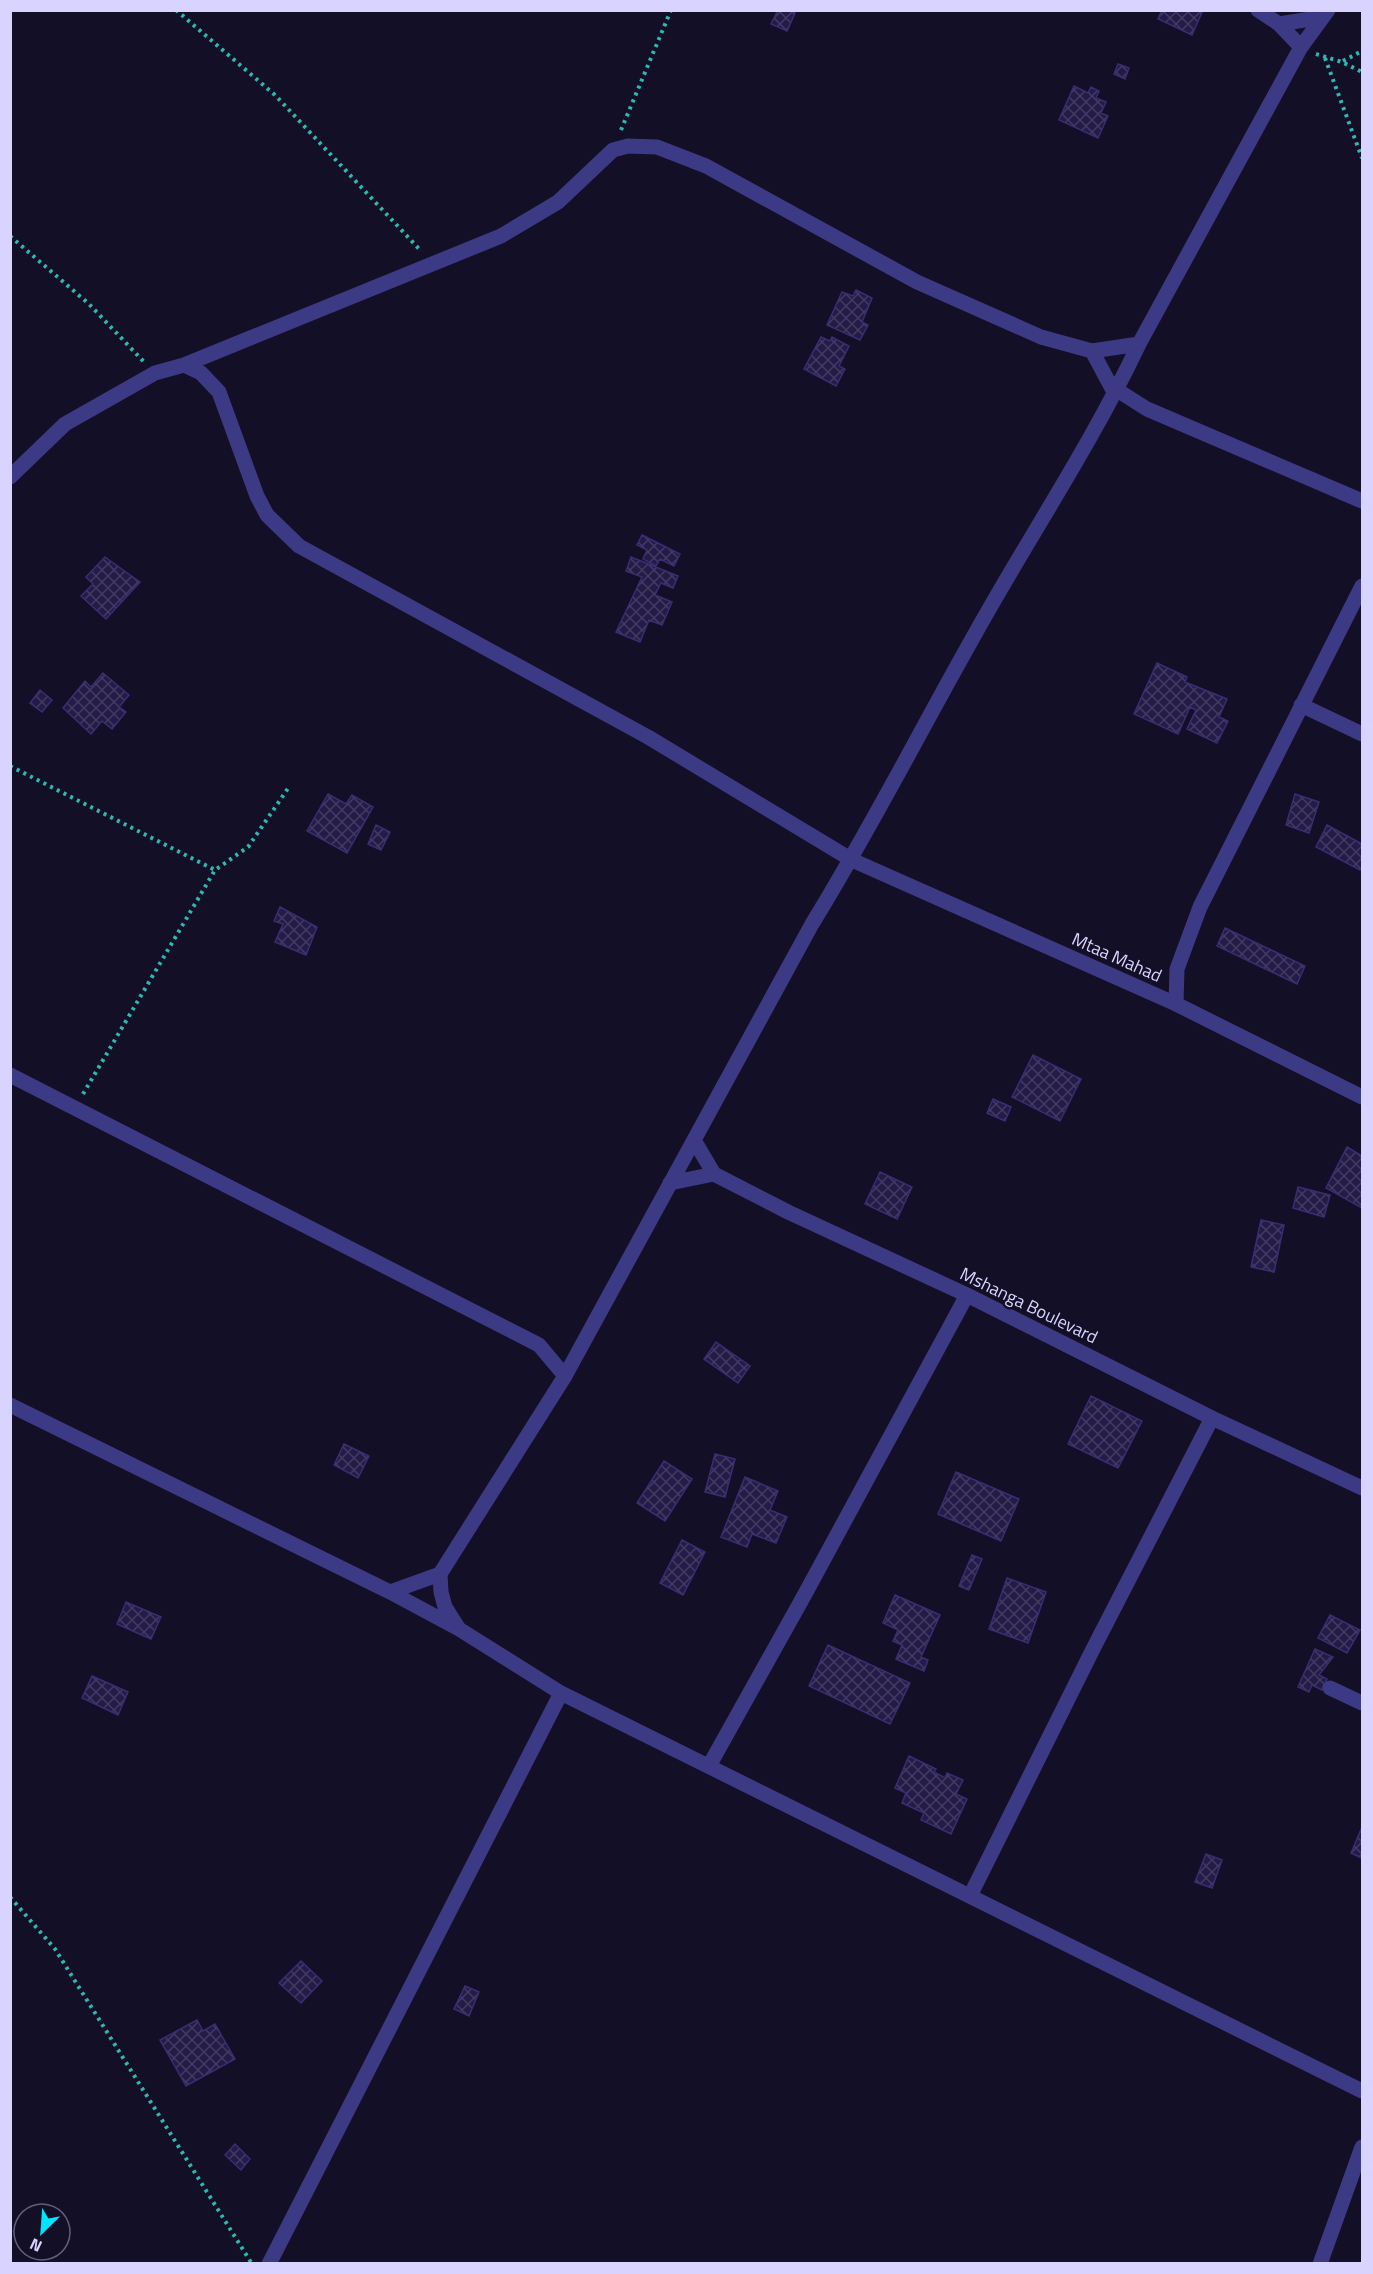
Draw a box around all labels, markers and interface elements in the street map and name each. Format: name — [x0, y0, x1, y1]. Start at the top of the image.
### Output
street label: Mtaa Mahad — [1068, 925, 1166, 989]
street label: Mshanga Boulevard — [956, 1260, 1102, 1350]
north arrow — [12, 2202, 72, 2262]
text: N — [26, 2232, 46, 2259]

